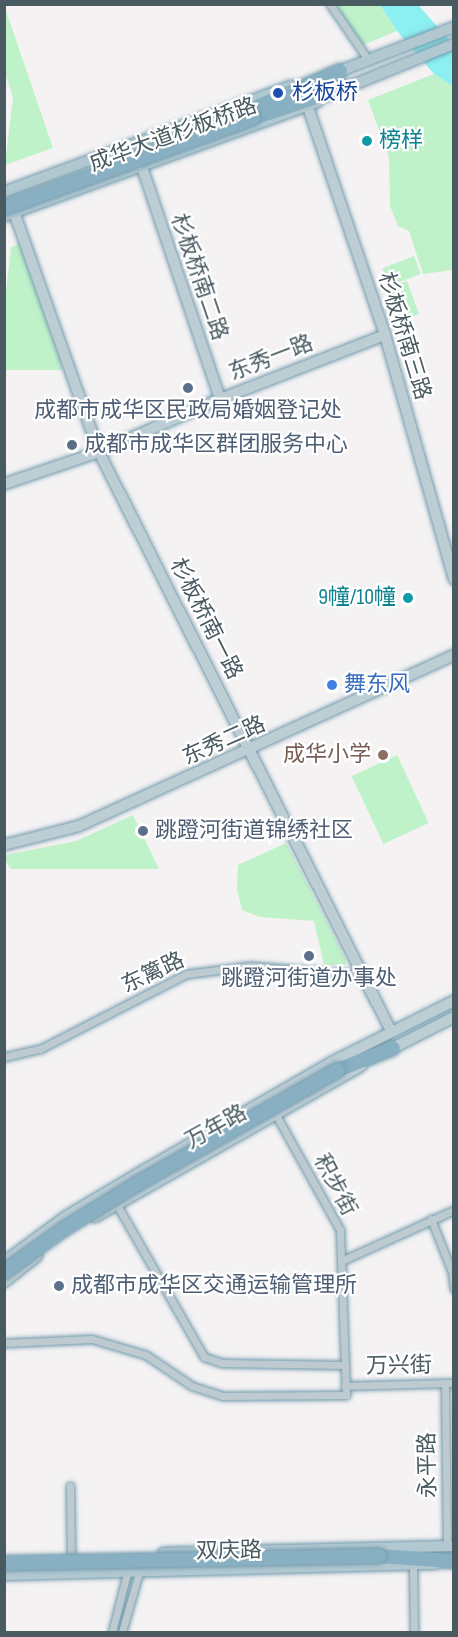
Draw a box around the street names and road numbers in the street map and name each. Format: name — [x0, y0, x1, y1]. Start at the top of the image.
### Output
street label: 成华大道杉板桥路 — [86, 92, 260, 178]
street label: 杉板桥南二路 — [165, 210, 233, 344]
street label: 杉板桥南三路 — [372, 269, 436, 403]
street label: 东秀一路 — [225, 330, 317, 386]
street label: 杉板桥南一路 — [164, 554, 248, 684]
street label: 东秀二路 — [178, 711, 270, 771]
street label: 东篱路 — [118, 947, 188, 999]
street label: 万年路 — [181, 1099, 251, 1155]
street label: 积步街 — [308, 1150, 362, 1220]
street label: 万兴街 — [366, 1352, 432, 1380]
street label: 永平路 — [414, 1432, 442, 1498]
street label: 双庆路 — [196, 1537, 262, 1565]

